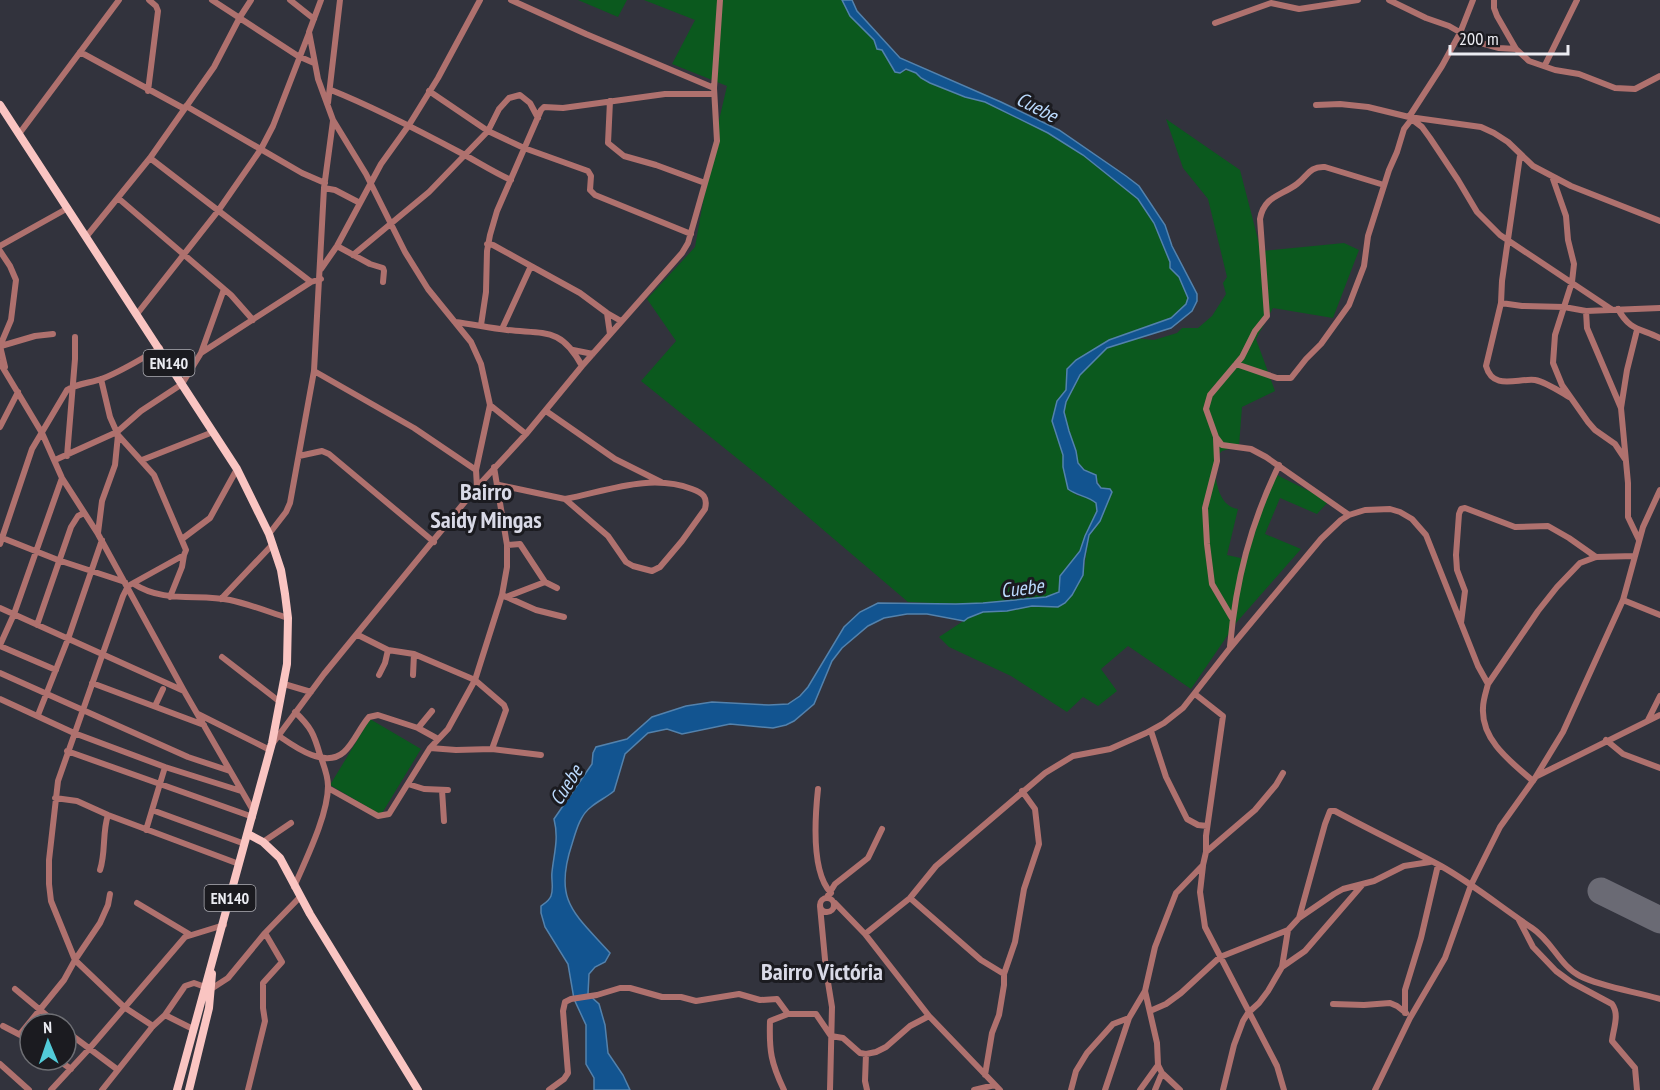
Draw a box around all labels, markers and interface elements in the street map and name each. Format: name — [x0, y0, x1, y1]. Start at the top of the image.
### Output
scale bar — [1450, 18, 1568, 56]
text: 200 m — [1459, 27, 1499, 50]
water label: Cuebe — [1012, 86, 1064, 129]
road number: EN140 — [144, 350, 195, 376]
district label: Bairro Saidy Mingas — [430, 476, 542, 535]
water label: Cuebe — [999, 572, 1047, 604]
water label: Cuebe — [543, 759, 589, 810]
road number: EN140 — [204, 885, 256, 911]
district label: Bairro Victória — [761, 956, 883, 987]
north arrow — [18, 1012, 78, 1072]
text: N — [43, 1017, 52, 1037]

